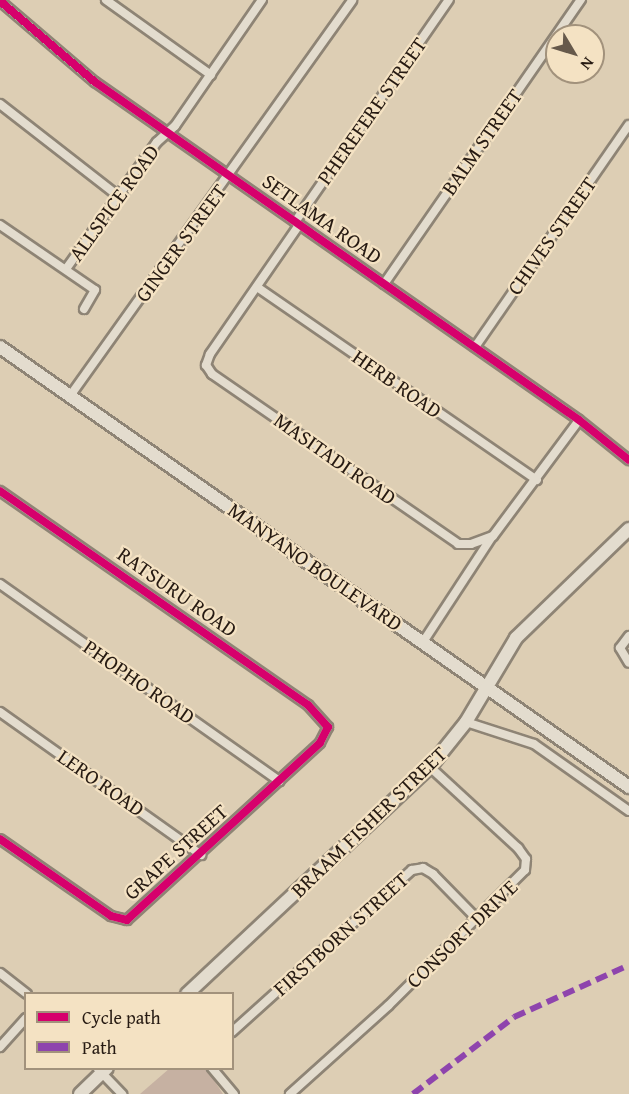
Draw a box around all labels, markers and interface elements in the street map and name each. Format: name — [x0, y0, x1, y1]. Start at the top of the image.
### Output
north arrow — [545, 24, 605, 84]
street label: PHEREFERE STREET — [312, 33, 432, 189]
text: N — [575, 52, 600, 75]
street label: BALM STREET — [436, 84, 528, 200]
street label: ALLSPICE ROAD — [63, 140, 165, 266]
street label: SETLAMA ROAD — [257, 169, 387, 269]
street label: CHIVES STREET — [502, 172, 602, 300]
street label: GINGER STREET — [130, 179, 232, 307]
street label: HERB ROAD — [348, 344, 446, 424]
street label: MASITADI ROAD — [269, 408, 401, 510]
street label: MANYANO BOULEVARD — [223, 497, 407, 637]
street label: RATSURU ROAD — [112, 542, 242, 642]
street label: PHOPHO ROAD — [78, 634, 200, 730]
street label: BRAAM FISHER STREET — [286, 741, 452, 903]
street label: LERO ROAD — [53, 744, 149, 822]
street label: GRAPE STREET — [119, 799, 233, 905]
street label: FIRSTBORN STREET — [268, 867, 414, 1001]
street label: CONSORT DRIVE — [401, 875, 523, 993]
legend — [24, 992, 234, 1070]
text: Cycle path — [82, 1004, 161, 1031]
text: Path — [82, 1034, 117, 1061]

